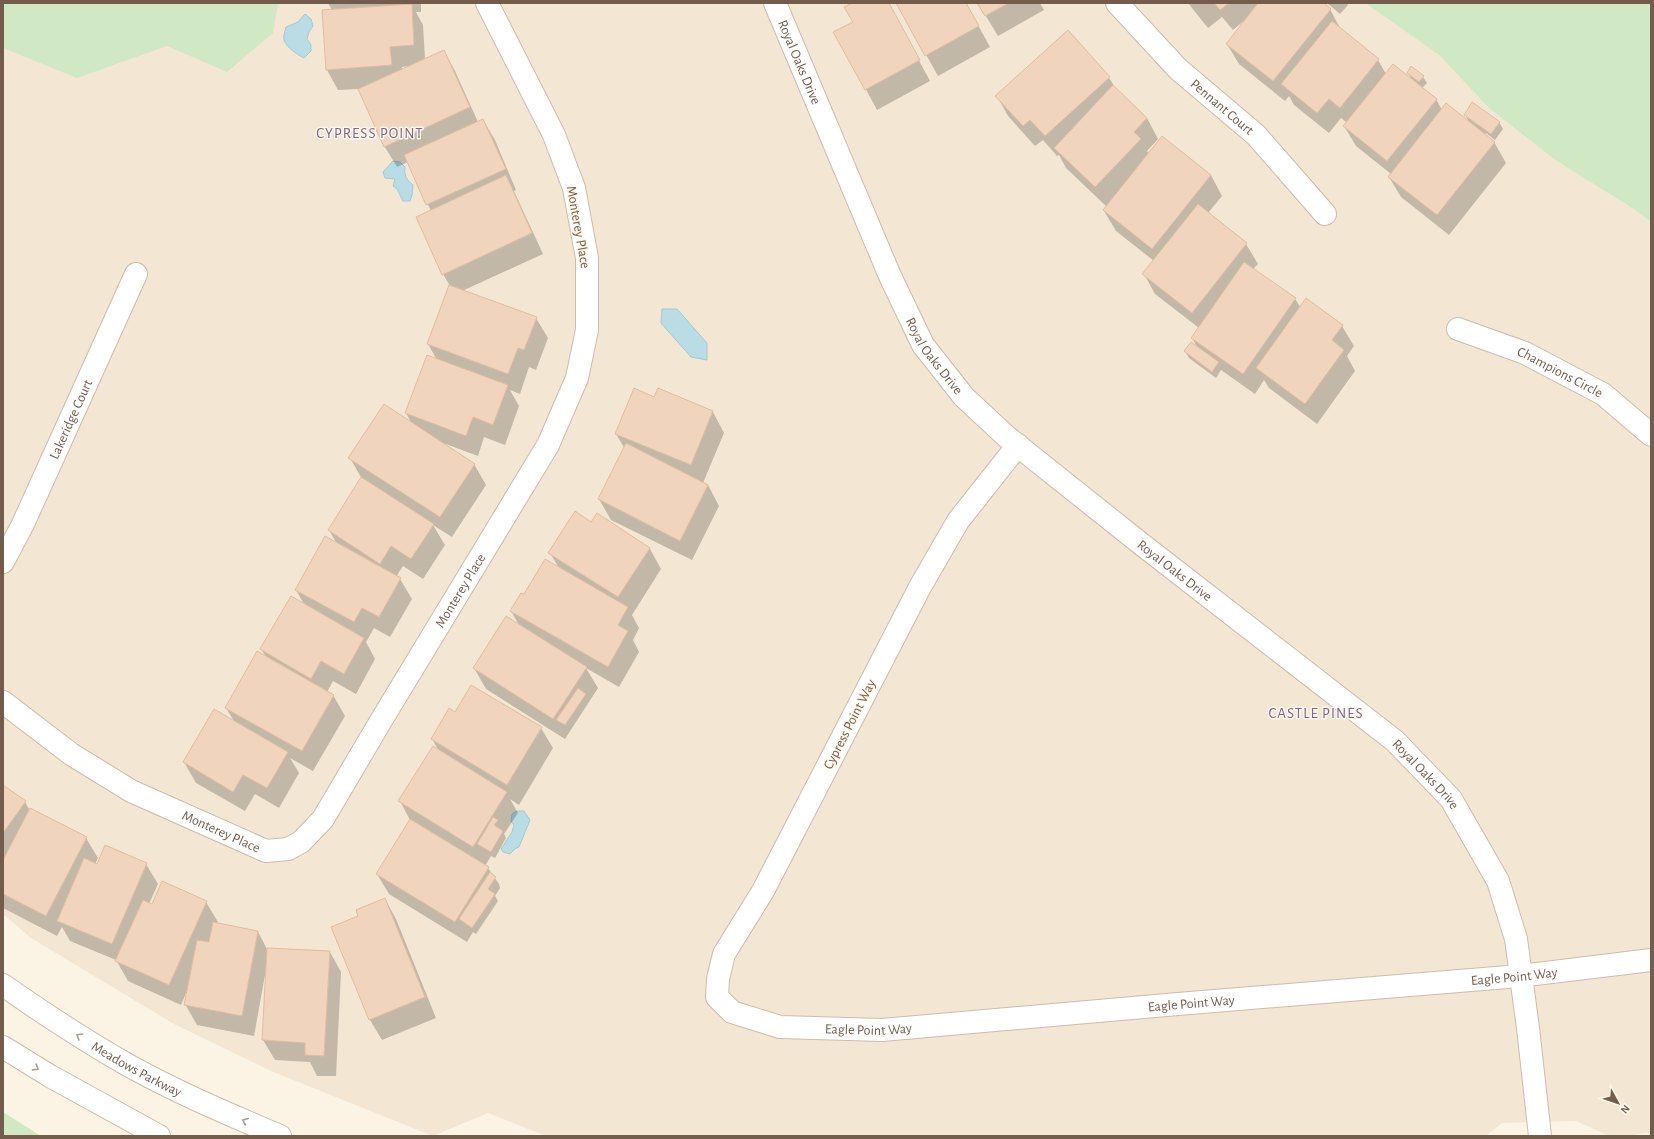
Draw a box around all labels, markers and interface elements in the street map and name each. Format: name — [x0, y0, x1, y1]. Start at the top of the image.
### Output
street label: Royal Oaks Drive — [775, 18, 823, 107]
street label: Pennant Court — [1188, 77, 1256, 138]
district label: CYPRESS POINT — [316, 126, 424, 141]
street label: Monterey Place — [564, 185, 592, 270]
street label: Royal Oaks Drive — [903, 315, 965, 397]
street label: Champions Circle — [1515, 345, 1605, 401]
street label: Lakeridge Court — [47, 377, 96, 461]
street label: Royal Oaks Drive — [1134, 538, 1214, 604]
street label: Monterey Place — [433, 551, 488, 630]
street label: Cypress Point Way — [821, 677, 879, 772]
district label: CASTLE PINES — [1269, 706, 1363, 721]
street label: Royal Oaks Drive — [1389, 737, 1461, 812]
street label: Monterey Place — [180, 809, 262, 856]
street label: Eagle Point Way — [1470, 965, 1558, 988]
street label: Eagle Point Way — [1147, 993, 1235, 1015]
street label: Eagle Point Way — [825, 1021, 913, 1038]
one-way arrow — [76, 1033, 83, 1040]
street label: Meadows Parkway — [89, 1039, 184, 1100]
one-way arrow — [32, 1063, 39, 1070]
north arrow — [1598, 1083, 1638, 1123]
text: N — [1619, 1103, 1632, 1116]
one-way arrow — [241, 1118, 249, 1126]

